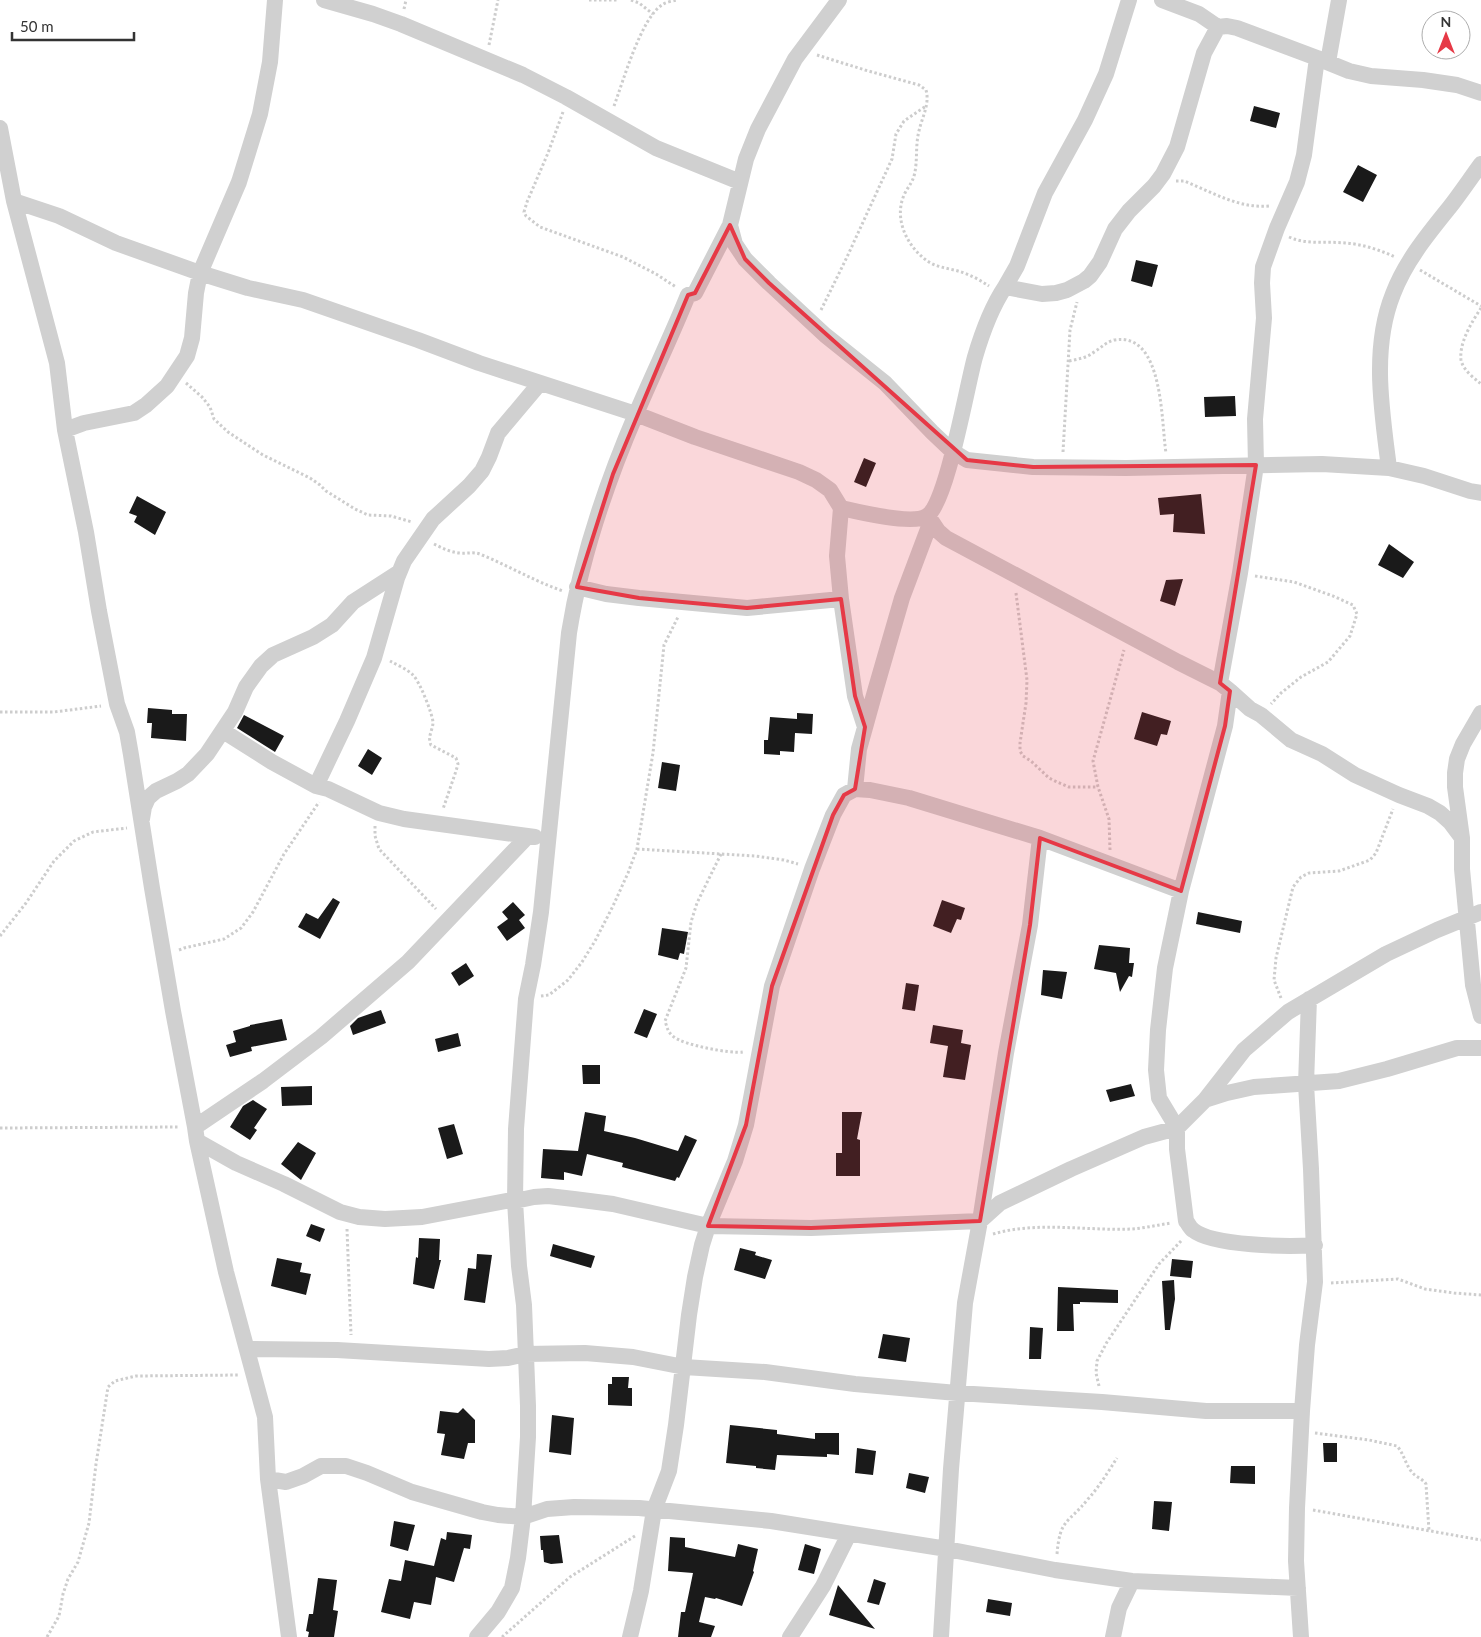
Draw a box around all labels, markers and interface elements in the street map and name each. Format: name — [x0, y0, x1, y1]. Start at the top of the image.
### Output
scale bar — [12, 10, 135, 42]
north arrow — [1421, 10, 1471, 60]
text: N — [1441, 13, 1451, 30]
text: 50 m — [20, 17, 54, 35]

